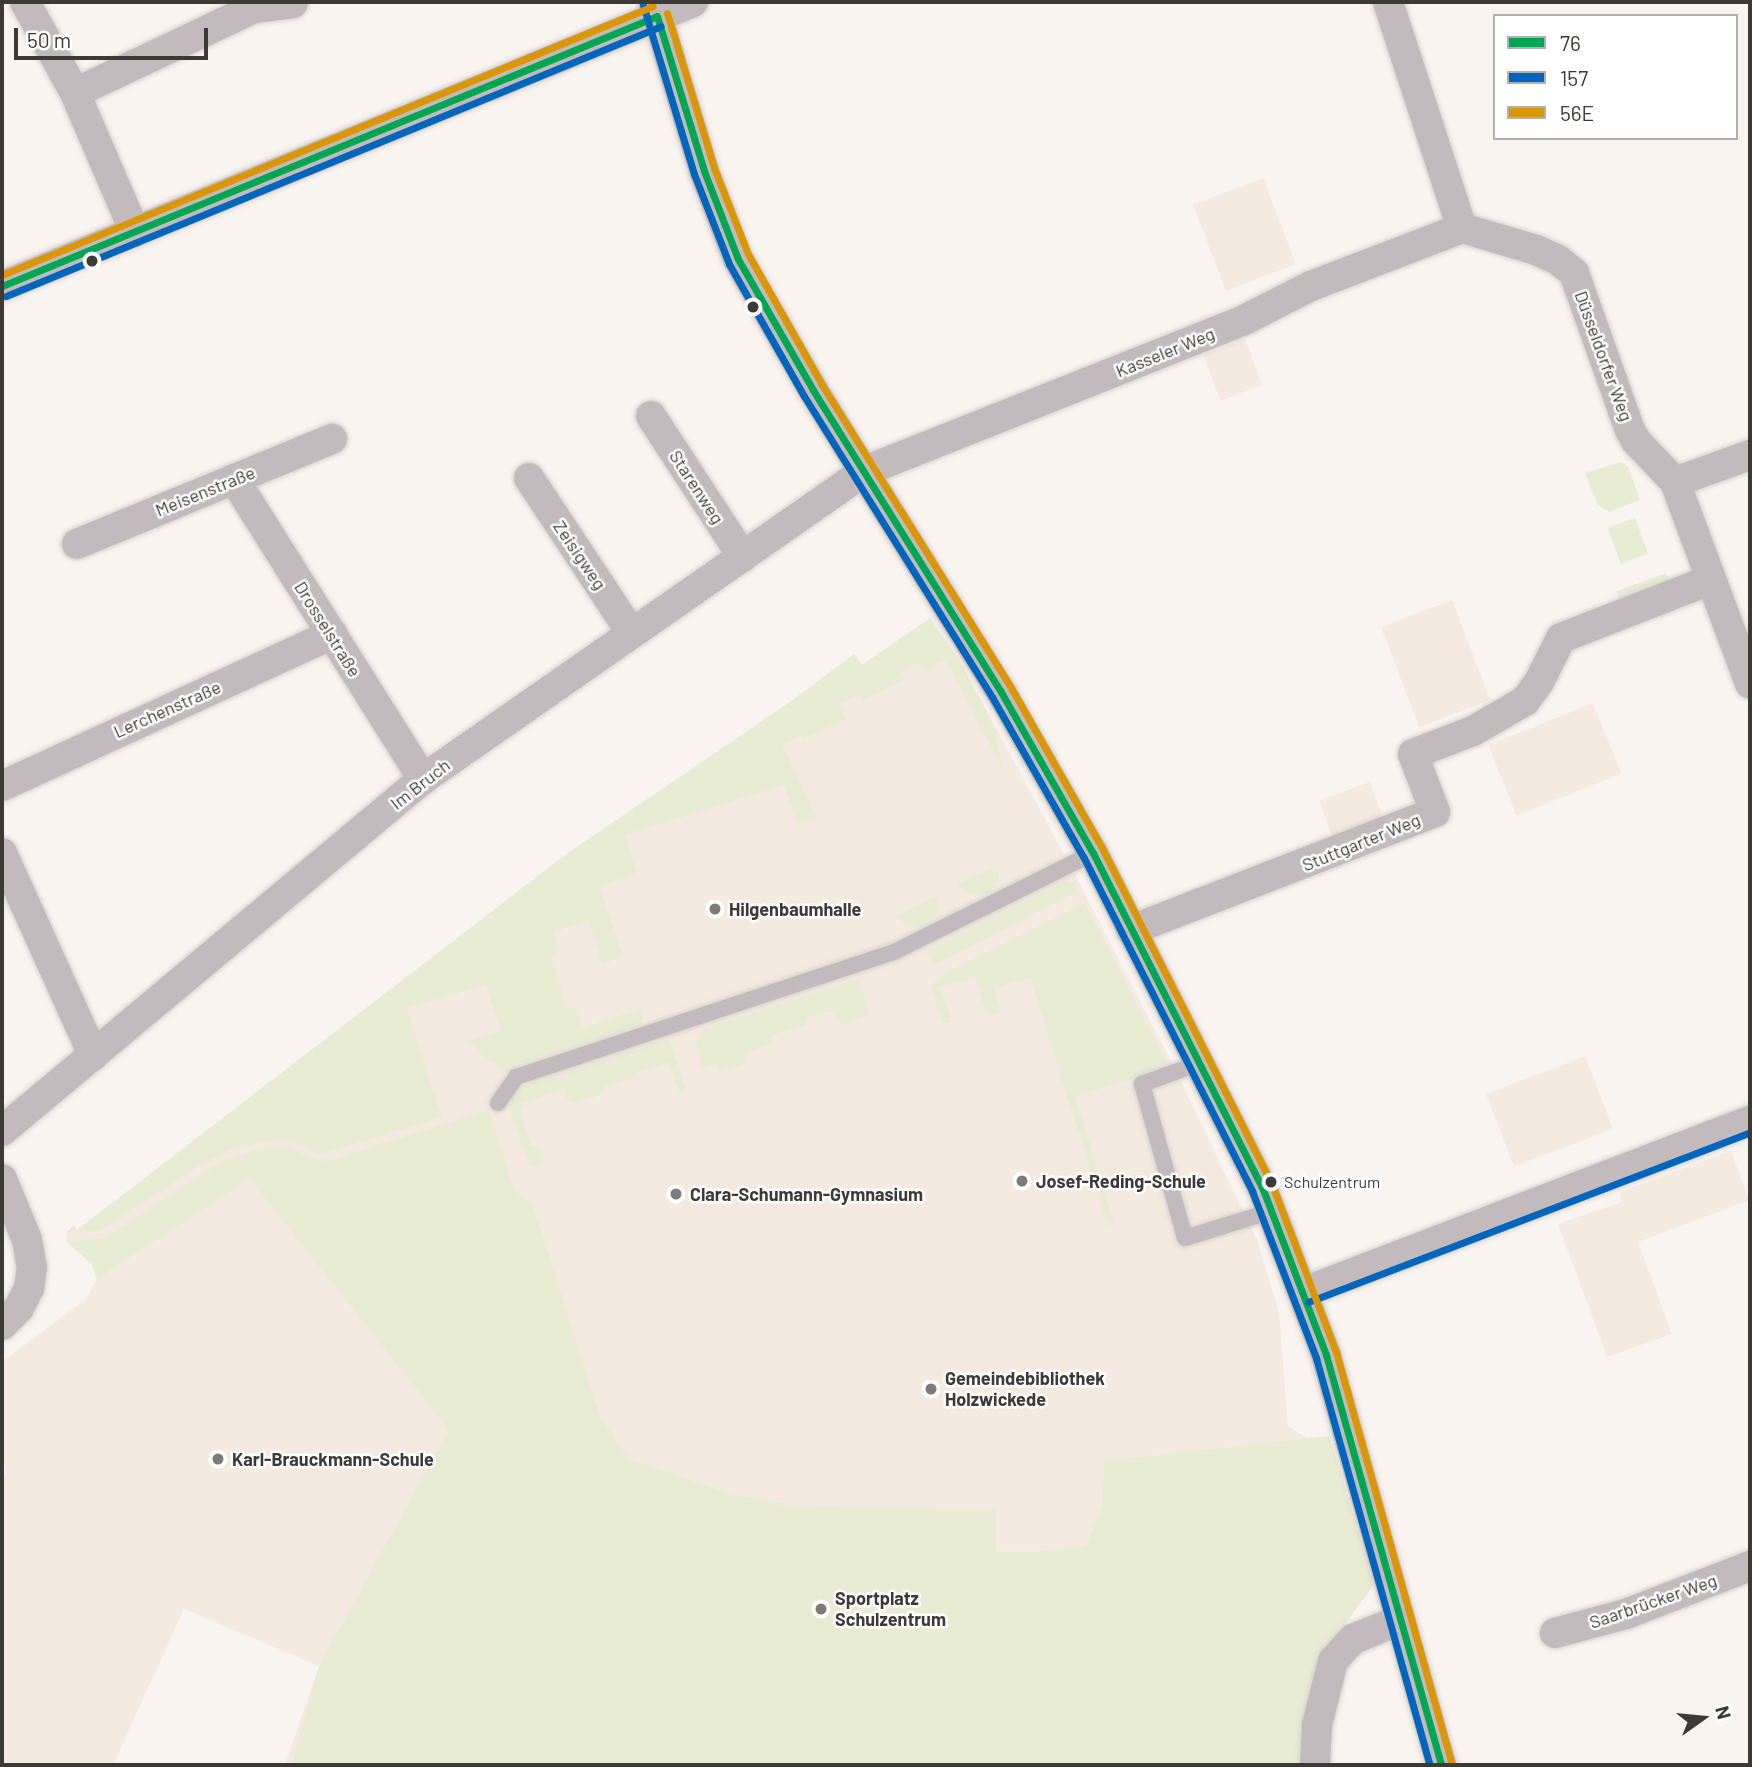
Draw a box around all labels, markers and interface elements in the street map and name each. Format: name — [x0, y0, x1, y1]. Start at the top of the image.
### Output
scale bar — [18, 14, 212, 58]
legend — [1493, 14, 1738, 140]
text: 50 m — [27, 27, 71, 52]
text: 76 — [1560, 30, 1581, 55]
text: 157 — [1560, 65, 1588, 90]
text: 56E — [1560, 100, 1594, 125]
unlabelled marker — [85, 254, 99, 268]
street label: Düsseldorfer Weg — [1570, 288, 1638, 424]
unlabelled marker — [746, 300, 760, 314]
street label: Kasseler Weg — [1112, 322, 1218, 382]
street label: Starenweg — [665, 446, 729, 528]
street label: Meisenstraße — [152, 461, 258, 521]
street label: Zeisigweg — [549, 516, 611, 594]
street label: Drosselstraße — [290, 577, 366, 681]
street label: Lerchenstraße — [110, 676, 224, 742]
street label: Im Bruch — [386, 754, 454, 814]
street label: Stuttgarter Weg — [1299, 808, 1423, 876]
place label: Hilgenbaumhalle — [729, 898, 861, 920]
marker: Hilgenbaumhalle — [707, 901, 723, 917]
place label: Josef-Reding-Schule — [1036, 1170, 1206, 1192]
place label: Schulzentrum — [1284, 1172, 1380, 1192]
marker: Josef-Reding-Schule — [1014, 1173, 1030, 1189]
marker: Schulzentrum — [1264, 1175, 1278, 1189]
place label: Clara-Schumann-Gymnasium — [690, 1183, 923, 1205]
marker: Clara-Schumann-Gymnasium — [668, 1186, 684, 1202]
place label: Gemeindebibliothek Holzwickede — [945, 1368, 1105, 1410]
marker: Gemeindebibliothek Holzwickede — [923, 1381, 939, 1397]
place label: Karl-Brauckmann-Schule — [232, 1448, 434, 1470]
marker: Karl-Brauckmann-Schule — [210, 1451, 226, 1467]
street label: Saarbrücker Weg — [1586, 1569, 1720, 1633]
place label: Sportplatz Schulzentrum — [835, 1588, 946, 1630]
marker: Sportplatz Schulzentrum — [813, 1601, 829, 1617]
north arrow — [1668, 1683, 1738, 1753]
text: N — [1711, 1703, 1737, 1722]

